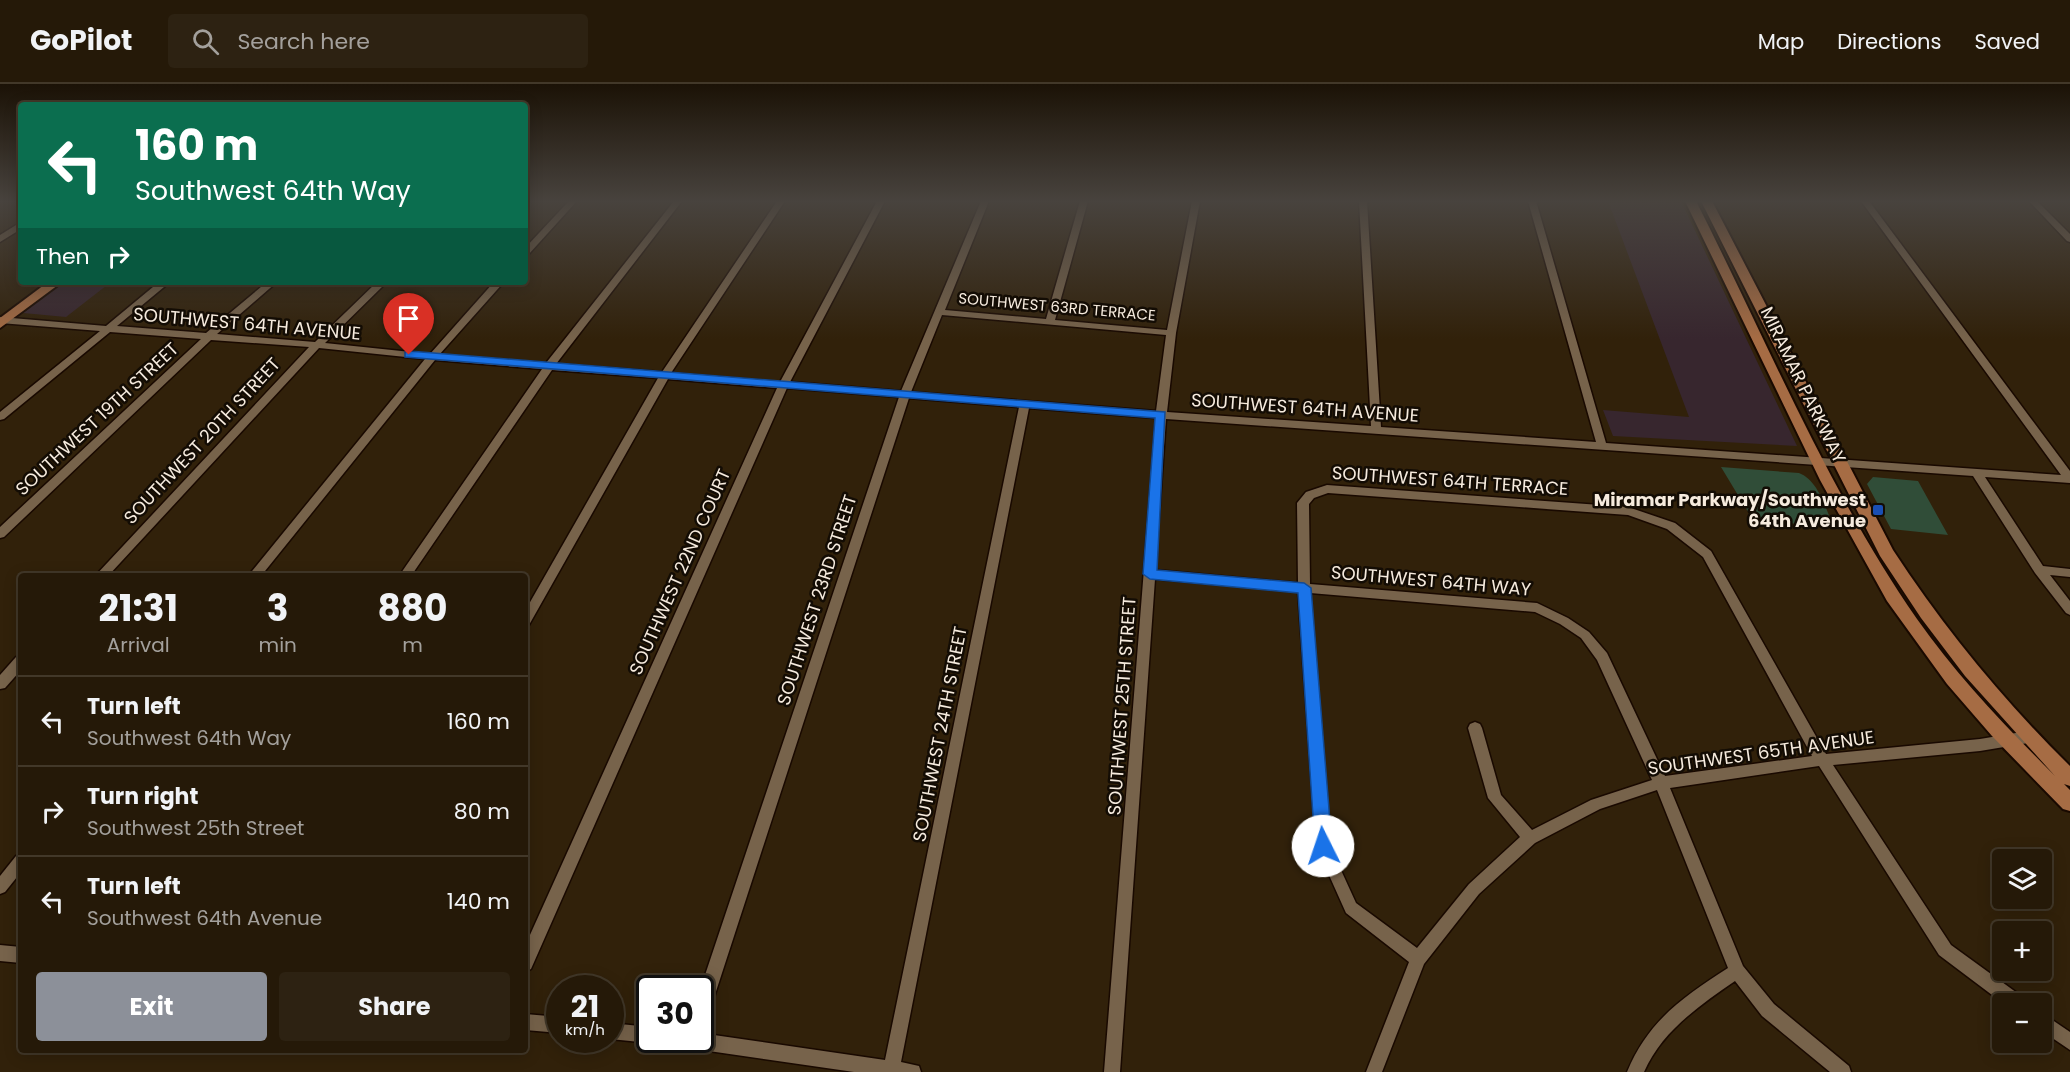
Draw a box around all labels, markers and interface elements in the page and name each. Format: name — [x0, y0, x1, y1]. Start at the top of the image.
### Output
search box — [168, 14, 588, 68]
text: GoPilot — [30, 21, 132, 60]
icon: search — [189, 25, 222, 58]
text: Search here — [237, 26, 370, 57]
text: Map — [1758, 27, 1804, 56]
text: Directions — [1837, 27, 1941, 56]
text: Saved — [1974, 27, 2040, 56]
text: 160 m — [135, 116, 258, 175]
icon: left — [36, 126, 114, 204]
text: Southwest 64th Way — [135, 172, 411, 209]
icon: right — [102, 240, 135, 273]
text: Then — [36, 241, 90, 272]
street label: SOUTHWEST 63RD TERRACE — [957, 287, 1157, 326]
pin — [383, 293, 434, 355]
street label: SOUTHWEST 64TH AVENUE — [132, 301, 362, 346]
icon: arrive — [392, 302, 425, 335]
street label: MIRAMAR PARKWAY — [1755, 303, 1852, 467]
street label: SOUTHWEST 19TH STREET — [10, 336, 184, 501]
street label: SOUTHWEST 20TH STREET — [118, 352, 286, 529]
street label: SOUTHWEST 64TH AVENUE — [1190, 387, 1420, 428]
street label: SOUTHWEST 64TH TERRACE — [1331, 460, 1569, 501]
street label: SOUTHWEST 22ND COURT — [623, 465, 736, 679]
place label: Miramar Parkway/Southwest 64th Avenue — [1594, 487, 1866, 533]
street label: SOUTHWEST 23RD STREET — [771, 491, 862, 708]
marker: Miramar Parkway/Southwest 64th Avenue — [1871, 503, 1885, 517]
street label: SOUTHWEST 64TH WAY — [1330, 559, 1533, 602]
text: 21:31 — [98, 583, 178, 634]
text: 3 — [267, 583, 289, 634]
text: 880 — [377, 583, 448, 634]
street label: SOUTHWEST 25TH STREET — [1101, 596, 1142, 816]
street label: SOUTHWEST 24TH STREET — [906, 624, 973, 844]
text: Arrival — [107, 631, 170, 659]
text: min — [259, 631, 297, 659]
text: m — [402, 631, 423, 659]
text: Turn left — [87, 691, 181, 722]
icon: left — [36, 705, 69, 738]
text: 160 m — [447, 706, 510, 737]
text: Southwest 64th Way — [87, 724, 291, 752]
street label: SOUTHWEST 65TH AVENUE — [1646, 724, 1876, 781]
text: Turn right — [87, 781, 198, 812]
icon: right — [36, 795, 69, 828]
text: 80 m — [454, 796, 510, 827]
text: Southwest 25th Street — [87, 814, 304, 842]
position arrow — [1291, 814, 1355, 878]
map controls — [1992, 849, 2052, 1053]
button: layers — [1992, 849, 2052, 909]
text: Turn left — [87, 871, 181, 902]
icon: left — [36, 885, 69, 918]
text: 140 m — [447, 886, 510, 917]
text: Southwest 64th Avenue — [87, 904, 322, 932]
button: + — [1992, 921, 2052, 981]
button: Exit — [36, 972, 267, 1041]
button: Share — [279, 972, 510, 1041]
speed limit sign: 30 — [636, 975, 714, 1053]
text: 21 — [571, 985, 599, 1028]
button: − — [1992, 993, 2052, 1053]
text: km/h — [565, 1019, 605, 1040]

